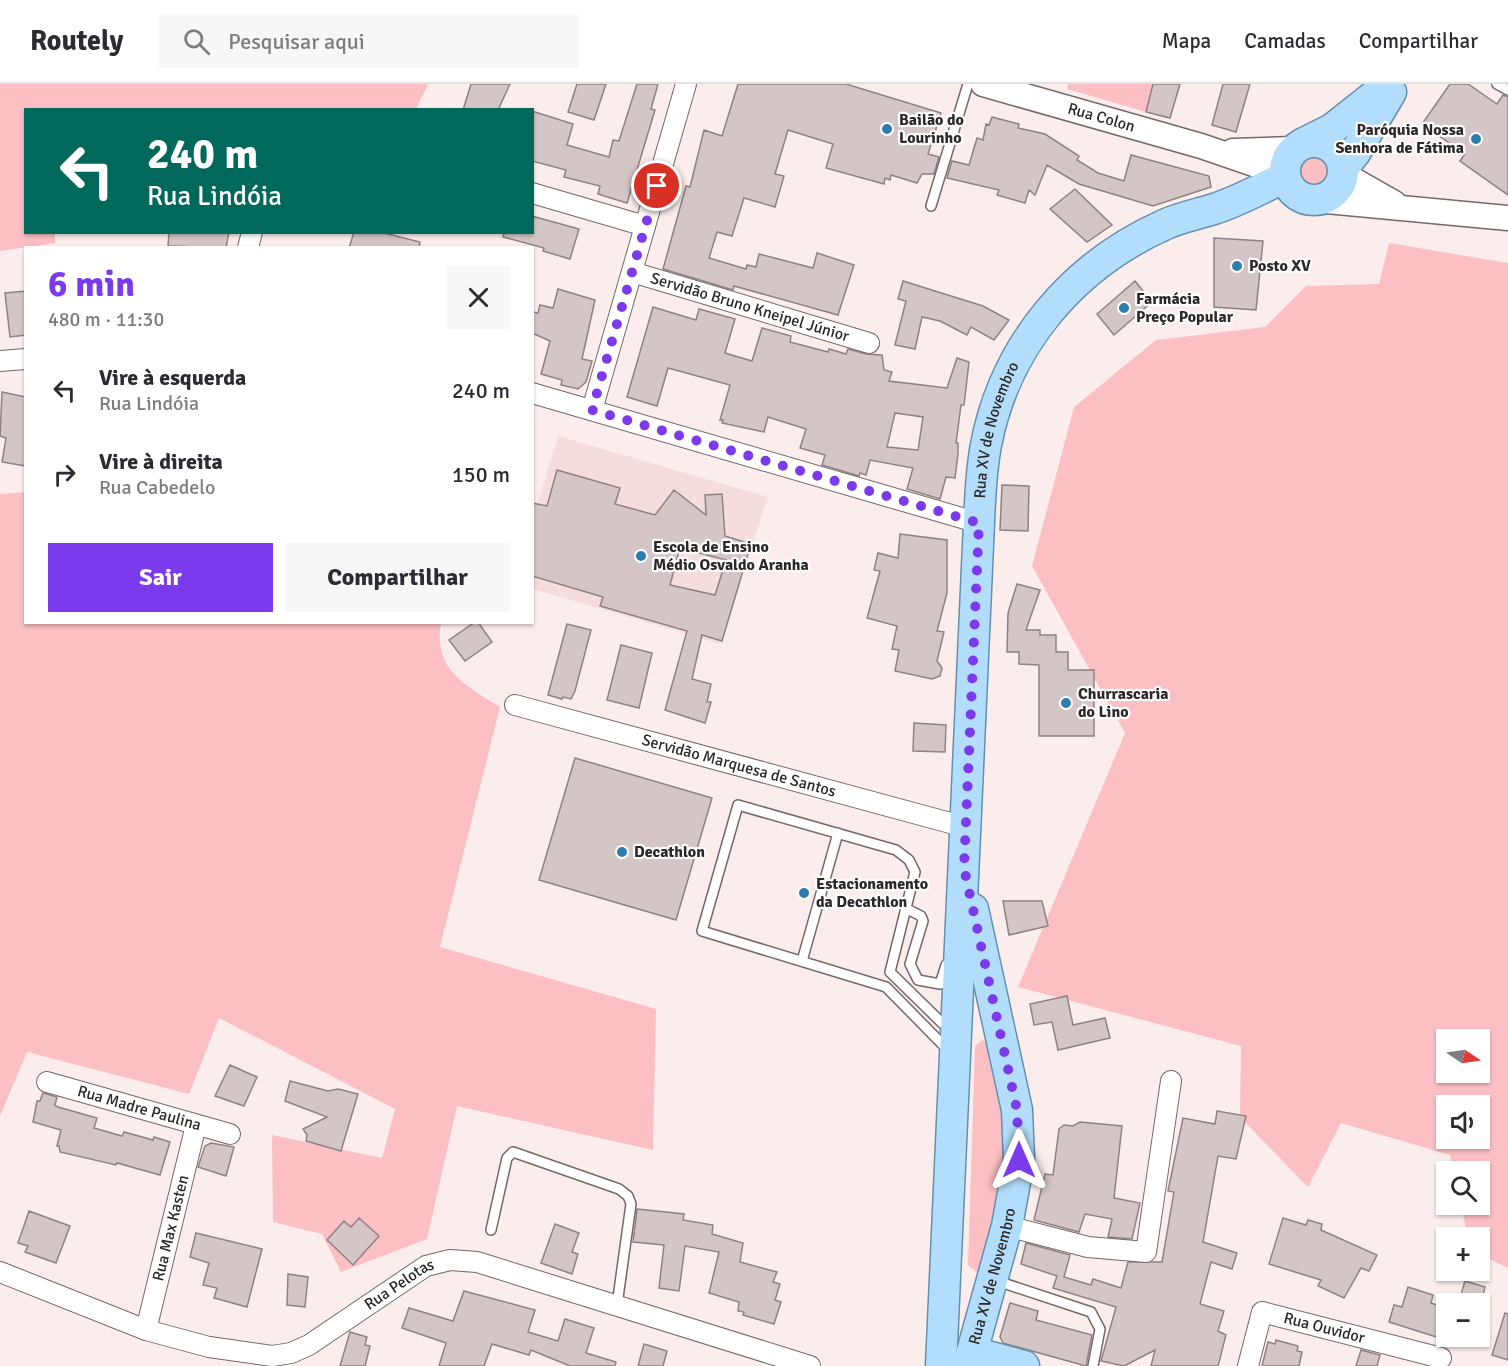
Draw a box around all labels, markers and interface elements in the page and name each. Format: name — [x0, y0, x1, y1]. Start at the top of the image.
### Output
search box — [159, 14, 579, 68]
text: Routely — [30, 24, 123, 58]
icon: search — [180, 25, 213, 58]
text: Pesquisar aqui — [228, 28, 365, 55]
text: Mapa — [1162, 28, 1211, 54]
text: Camadas — [1244, 28, 1326, 54]
text: Compartilhar — [1359, 28, 1478, 54]
street label: Rua Colon — [1065, 99, 1137, 137]
place label: Bailão do Lourinho — [899, 110, 964, 148]
place label: Paróquia Nossa Senhora de Fátima — [1335, 120, 1464, 158]
marker: Bailão do Lourinho — [880, 122, 894, 136]
text: 240 m — [147, 129, 258, 180]
icon: left — [48, 132, 126, 210]
marker: Paróquia Nossa Senhora de Fátima — [1469, 132, 1483, 146]
pin — [631, 160, 682, 211]
icon: arrive — [640, 169, 673, 202]
text: Rua Lindóia — [147, 180, 282, 213]
place label: Posto XV — [1249, 256, 1311, 276]
marker: Posto XV — [1230, 259, 1244, 273]
text: 6 min — [48, 262, 135, 307]
button: close — [447, 266, 510, 329]
street label: Servidão Bruno Kneipel Júnior — [648, 268, 852, 347]
place label: Farmácia Preço Popular — [1136, 289, 1234, 327]
marker: Farmácia Preço Popular — [1117, 301, 1131, 315]
text: 480 m · 11:30 — [48, 307, 164, 332]
street label: Rua XV de Novembro — [970, 358, 1024, 499]
text: Vire à esquerda — [99, 364, 246, 391]
icon: left — [48, 374, 81, 407]
text: 240 m — [452, 377, 510, 404]
text: Rua Lindóia — [99, 391, 199, 416]
text: Vire à direita — [99, 448, 223, 475]
icon: right — [48, 458, 81, 491]
text: 150 m — [452, 461, 510, 488]
text: Rua Cabedelo — [99, 475, 215, 500]
place label: Escola de Ensino Médio Osvaldo Aranha — [653, 537, 809, 575]
button: Sair — [48, 543, 273, 612]
button: Compartilhar — [285, 543, 510, 612]
marker: Escola de Ensino Médio Osvaldo Aranha — [634, 549, 648, 563]
place label: Churrascaria do Lino — [1078, 684, 1169, 722]
marker: Churrascaria do Lino — [1059, 696, 1073, 710]
street label: Servidão Marquesa de Santos — [640, 730, 838, 802]
place label: Decathlon — [634, 842, 705, 862]
marker: Decathlon — [615, 845, 629, 859]
place label: Estacionamento da Decathlon — [816, 874, 928, 912]
marker: Estacionamento da Decathlon — [797, 886, 811, 900]
north arrow — [1436, 1029, 1490, 1083]
map controls — [1436, 1029, 1490, 1347]
street label: Rua Madre Paulina — [75, 1081, 204, 1135]
button: sound — [1436, 1095, 1490, 1149]
position arrow — [987, 1128, 1051, 1192]
button: search — [1436, 1161, 1490, 1215]
street label: Rua Max Kasten — [148, 1173, 193, 1283]
street label: Rua XV de Novembro — [964, 1206, 1020, 1347]
button: + — [1436, 1227, 1490, 1281]
street label: Rua Pelotas — [361, 1254, 436, 1315]
button: − — [1436, 1293, 1490, 1347]
street label: Rua Ouvidor — [1281, 1308, 1367, 1348]

